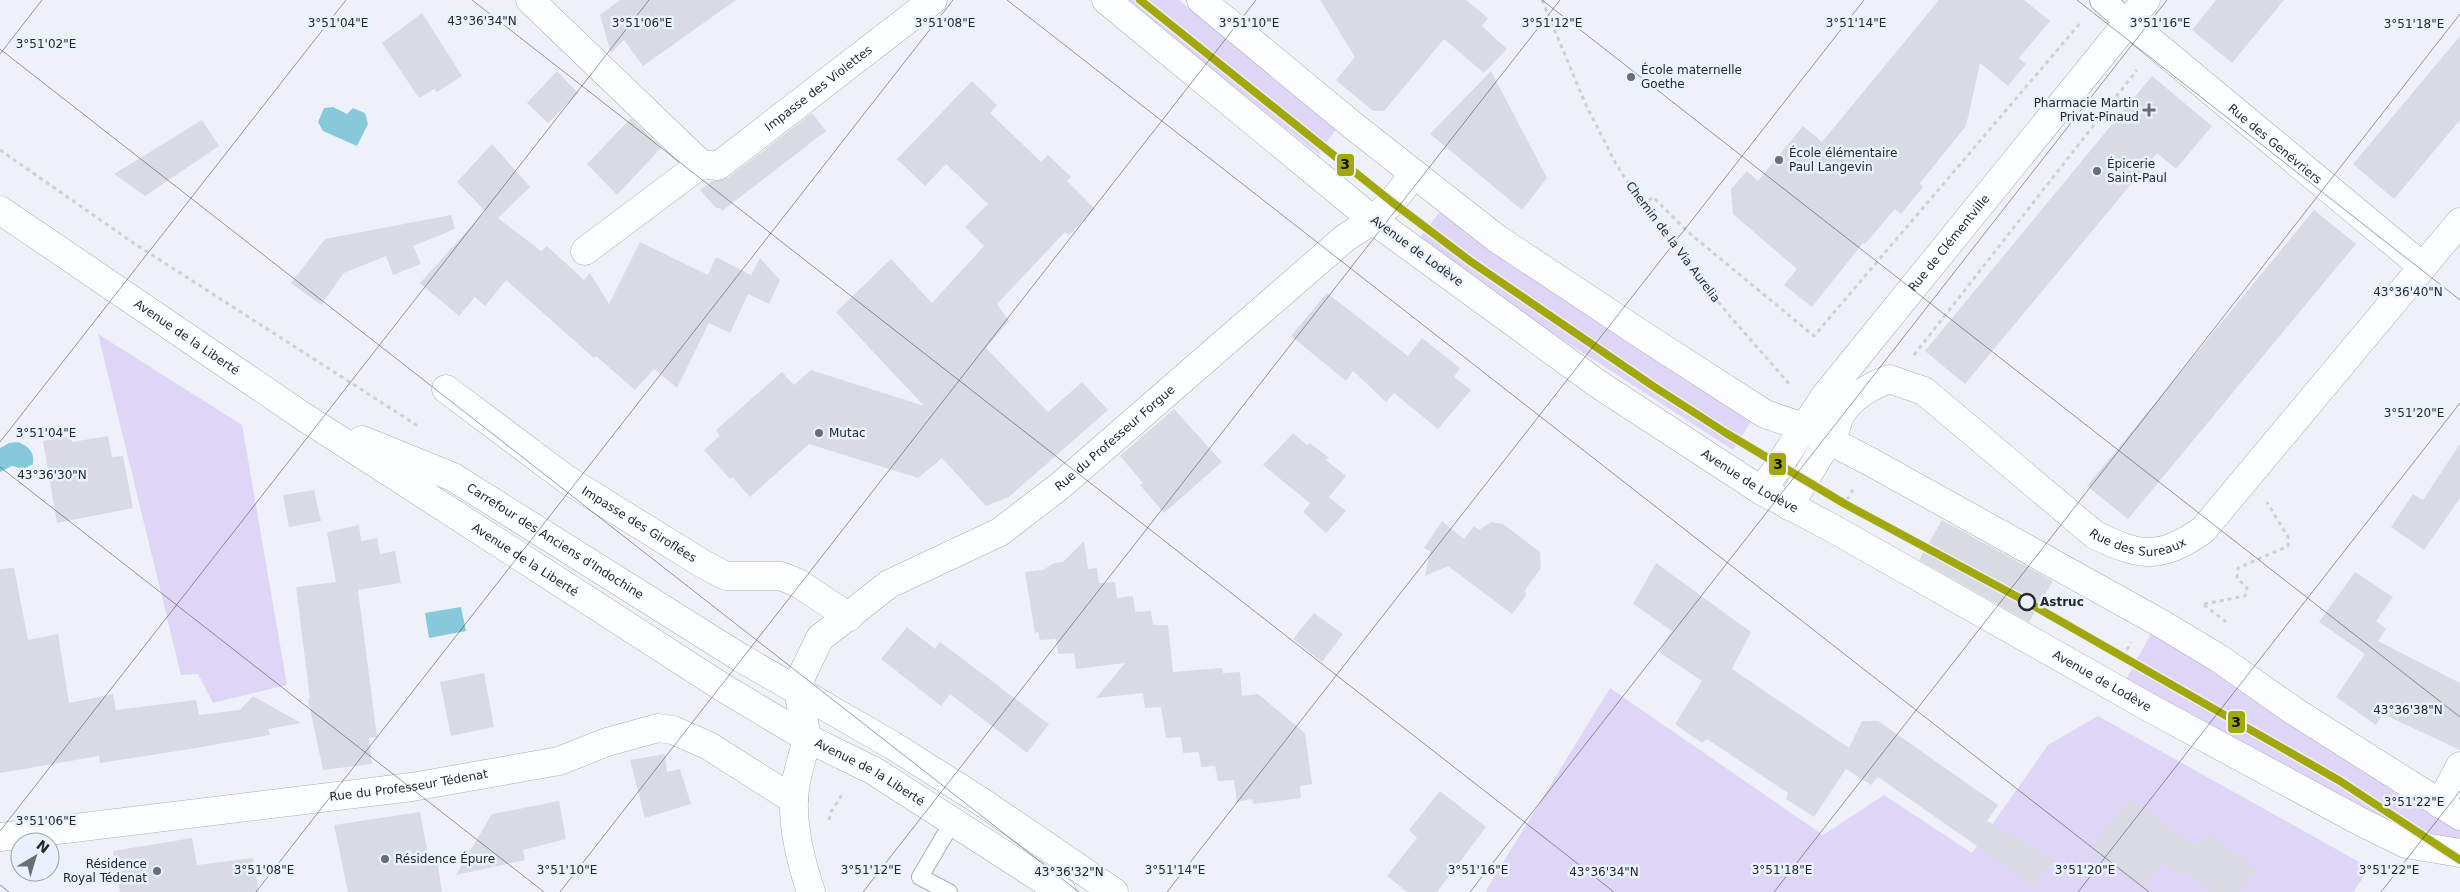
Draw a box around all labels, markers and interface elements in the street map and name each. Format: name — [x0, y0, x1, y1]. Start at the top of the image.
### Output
text: 43°36'34"N — [447, 14, 517, 28]
text: 3°51'04"E — [308, 16, 368, 30]
text: 3°51'06"E — [612, 16, 672, 30]
text: 3°51'08"E — [915, 16, 975, 30]
text: 3°51'10"E — [1219, 16, 1279, 30]
text: 3°51'12"E — [1522, 16, 1582, 30]
text: 3°51'14"E — [1826, 16, 1886, 30]
text: 3°51'16"E — [2130, 16, 2190, 30]
text: 3°51'18"E — [2384, 17, 2444, 31]
text: 3°51'02"E — [16, 37, 76, 51]
street label: Impasse des Violettes — [762, 43, 875, 134]
place label: École maternelle Goethe — [1641, 62, 1742, 91]
marker: École maternelle Goethe — [1625, 71, 1637, 83]
place label: Pharmacie Martin Privat-Pinaud — [2034, 96, 2139, 124]
street label: Rue des Genévriers — [2225, 101, 2325, 187]
marker: Pharmacie Martin Privat-Pinaud — [2143, 104, 2155, 116]
place label: École élémentaire Paul Langevin — [1789, 145, 1897, 174]
line badge: 3 — [1336, 153, 1355, 177]
marker: École élémentaire Paul Langevin — [1773, 154, 1785, 166]
text: 3 — [1340, 156, 1350, 172]
place label: Épicerie Saint-Paul — [2107, 156, 2167, 185]
marker: Épicerie Saint-Paul — [2091, 165, 2103, 177]
street label: Chemin de la Via Aurelia — [1623, 179, 1723, 305]
street label: Rue de Clémentville — [1906, 192, 1992, 294]
street label: Avenue de Lodève — [1368, 213, 1466, 289]
text: 43°36'40"N — [2373, 285, 2443, 299]
street label: Avenue de la Liberté — [132, 297, 242, 378]
street label: Rue du Professeur Forgue — [1052, 382, 1177, 494]
text: 3°51'20"E — [2384, 406, 2444, 420]
text: 3°51'04"E — [16, 426, 76, 440]
place label: Mutac — [829, 426, 866, 440]
marker: Mutac — [813, 427, 825, 439]
street label: Avenue de Lodève — [1699, 446, 1800, 516]
line badge: 3 — [1768, 452, 1787, 476]
text: 3 — [1773, 456, 1783, 472]
text: 43°36'30"N — [17, 468, 87, 482]
street label: Carrefour des Anciens d'Indochine — [464, 480, 646, 602]
street label: Impasse des Giroflées — [579, 483, 699, 565]
street label: Avenue de la Liberté — [469, 520, 581, 599]
street label: Rue des Sureaux — [2086, 526, 2189, 559]
marker: Astruc — [2018, 593, 2036, 611]
place label: Astruc — [2040, 595, 2084, 609]
street label: Avenue de Lodève — [2050, 647, 2154, 714]
text: 43°36'38"N — [2373, 703, 2443, 717]
line badge: 3 — [2227, 710, 2246, 734]
text: 3 — [2231, 714, 2241, 730]
street label: Avenue de la Liberté — [812, 736, 927, 809]
street label: Rue du Professeur Tédenat — [329, 767, 489, 804]
text: 3°51'22"E — [2384, 795, 2444, 809]
text: 3°51'06"E — [16, 814, 76, 828]
north arrow — [10, 832, 60, 882]
text: N — [33, 837, 53, 857]
place label: Résidence Épure — [395, 851, 495, 866]
marker: Résidence Épure — [379, 853, 391, 865]
place label: Résidence Royal Tédenat — [63, 857, 147, 885]
text: 3°51'08"E — [234, 863, 294, 877]
text: 3°51'10"E — [537, 863, 597, 877]
text: 3°51'12"E — [841, 863, 901, 877]
text: 3°51'14"E — [1145, 863, 1205, 877]
text: 3°51'16"E — [1448, 863, 1508, 877]
text: 3°51'18"E — [1752, 863, 1812, 877]
text: 3°51'20"E — [2055, 863, 2115, 877]
text: 3°51'22"E — [2359, 863, 2419, 877]
marker: Résidence Royal Tédenat — [151, 865, 163, 877]
text: 43°36'32"N — [1034, 865, 1104, 879]
text: 43°36'34"N — [1569, 865, 1639, 879]

